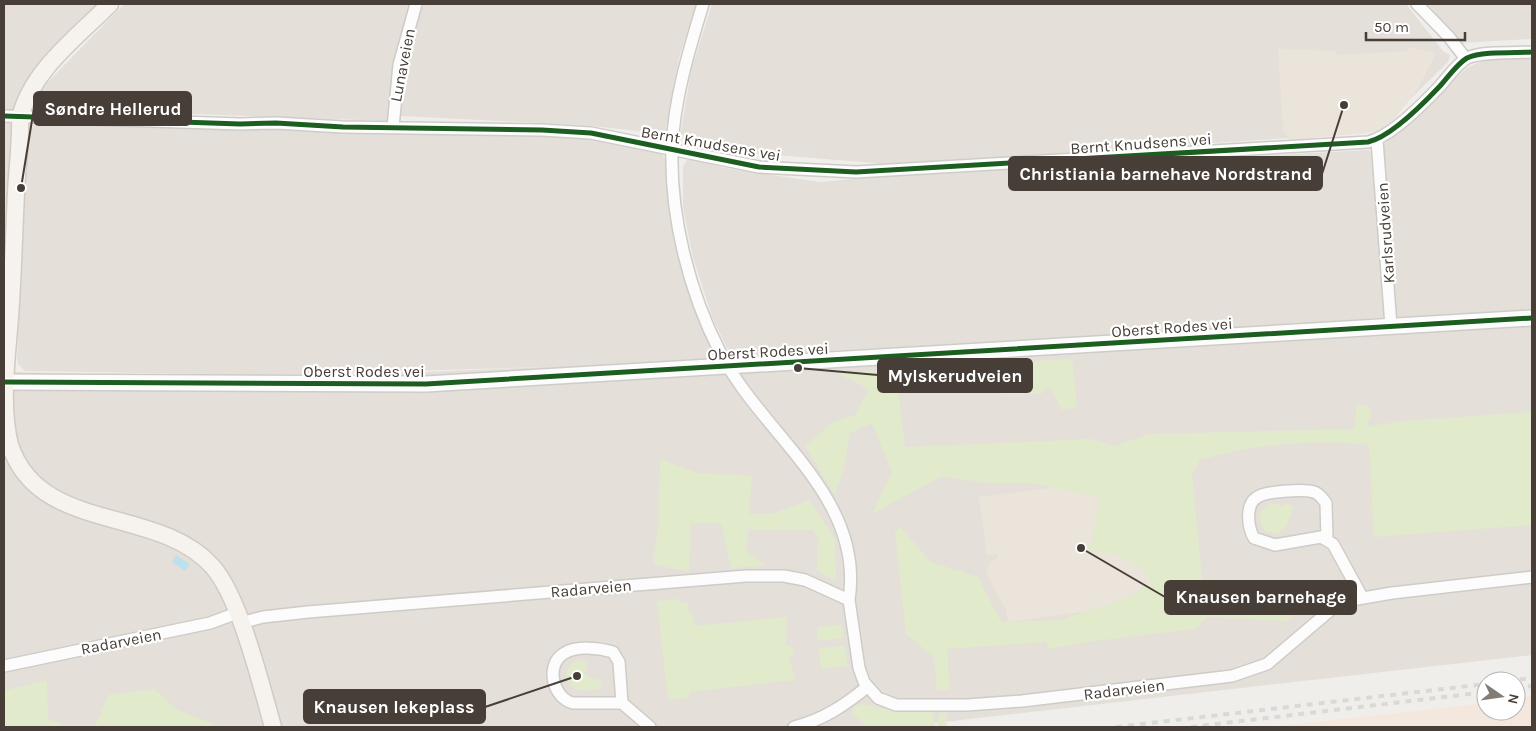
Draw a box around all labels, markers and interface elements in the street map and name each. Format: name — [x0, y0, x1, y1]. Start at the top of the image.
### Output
scale bar — [1366, 10, 1465, 42]
text: 50 m — [1374, 18, 1409, 36]
street label: Lunaveien — [386, 27, 419, 103]
callout: Søndre Hellerud — [34, 92, 191, 125]
text: Søndre Hellerud — [44, 98, 182, 120]
street label: Bernt Knudsens vei — [640, 122, 782, 165]
street label: Bernt Knudsens vei — [1070, 129, 1212, 158]
callout: Christiania barnehave Nordstrand — [1009, 157, 1322, 190]
text: Christiania barnehave Nordstrand — [1019, 163, 1313, 185]
street label: Karlsrudveien — [1372, 182, 1398, 284]
street label: Oberst Rodes vei — [1111, 314, 1233, 341]
street label: Oberst Rodes vei — [707, 339, 829, 364]
callout: Mylskerudveien — [878, 359, 1032, 392]
street label: Oberst Rodes vei — [303, 362, 425, 381]
text: Mylskerudveien — [888, 365, 1022, 387]
street label: Radarveien — [550, 575, 633, 602]
callout: Knausen barnehage — [1165, 581, 1356, 614]
text: Knausen barnehage — [1176, 586, 1346, 608]
street label: Radarveien — [79, 624, 163, 659]
north arrow — [1476, 671, 1526, 721]
street label: Radarveien — [1082, 675, 1166, 704]
callout: Knausen lekeplass — [304, 690, 485, 723]
text: N — [1504, 692, 1523, 706]
text: Knausen lekeplass — [314, 696, 474, 718]

